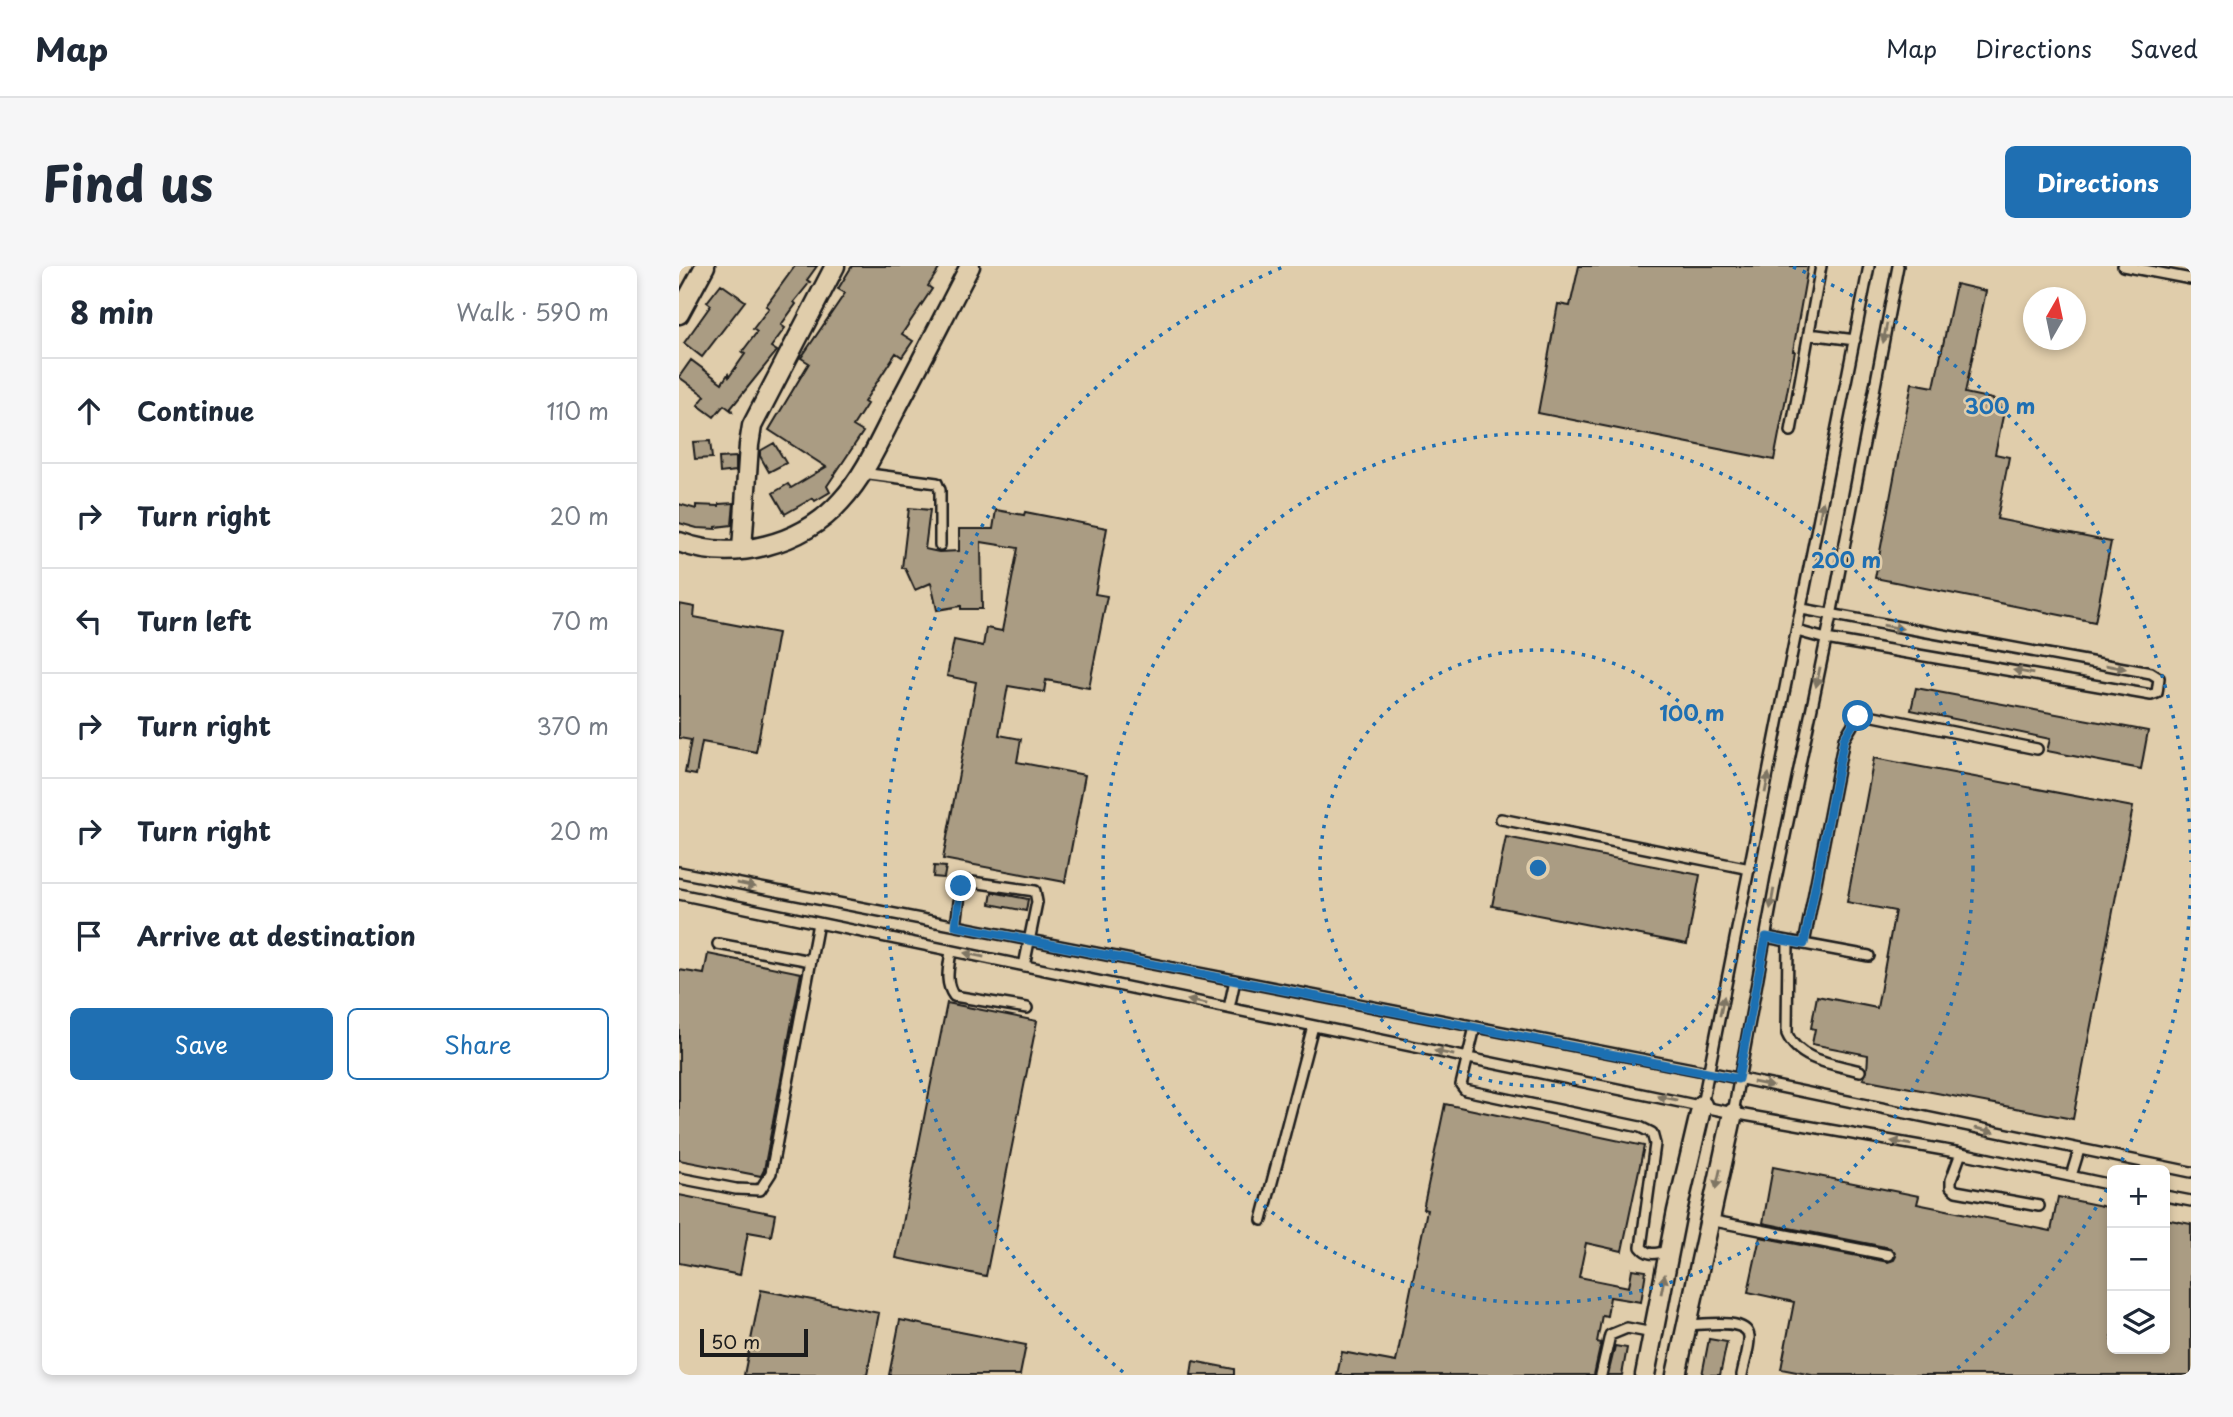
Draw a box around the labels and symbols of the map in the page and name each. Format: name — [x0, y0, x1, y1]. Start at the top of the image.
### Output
north arrow — [2023, 287, 2086, 350]
one-way arrow — [1880, 322, 1891, 344]
text: 300 m — [1965, 389, 2035, 421]
one-way arrow — [1815, 500, 1826, 522]
text: 200 m — [1811, 543, 1881, 575]
one-way arrow — [1882, 621, 1904, 632]
one-way arrow — [2106, 662, 2128, 673]
one-way arrow — [1813, 666, 1824, 688]
one-way arrow — [2012, 666, 2034, 677]
text: 100 m — [1659, 696, 1725, 728]
route start — [1842, 700, 1873, 731]
one-way arrow — [1762, 772, 1773, 794]
centre of rings — [1526, 856, 1550, 880]
route end — [945, 870, 976, 901]
one-way arrow — [735, 879, 757, 890]
one-way arrow — [1766, 888, 1777, 910]
one-way arrow — [963, 950, 985, 961]
one-way arrow — [1717, 995, 1728, 1017]
one-way arrow — [1186, 996, 1208, 1007]
one-way arrow — [1433, 1048, 1455, 1059]
one-way arrow — [1752, 1078, 1774, 1089]
one-way arrow — [1656, 1092, 1678, 1103]
one-way arrow — [1974, 1124, 1996, 1135]
one-way arrow — [1890, 1137, 1912, 1148]
one-way arrow — [1712, 1168, 1723, 1190]
one-way arrow — [1657, 1273, 1668, 1295]
scale bar — [700, 1326, 809, 1358]

